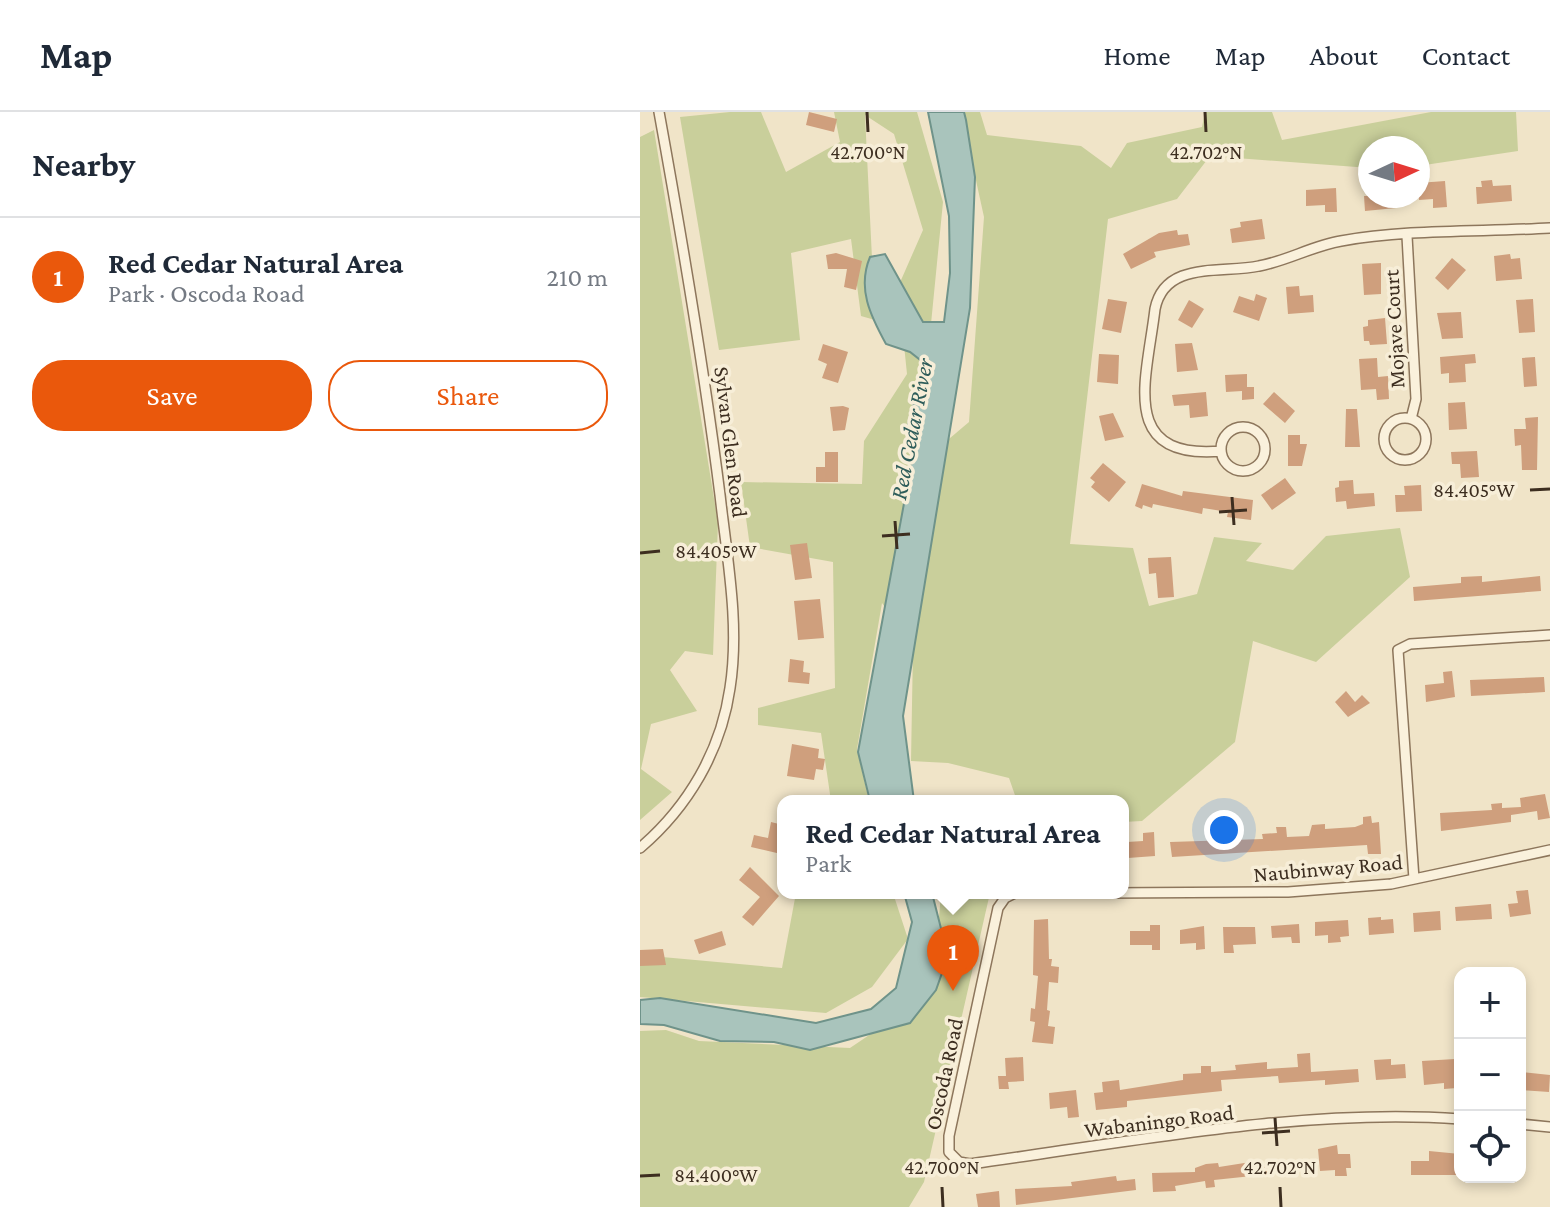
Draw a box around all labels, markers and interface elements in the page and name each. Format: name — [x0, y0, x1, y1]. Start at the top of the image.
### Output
text: Map — [40, 34, 113, 76]
text: Home — [1104, 40, 1171, 71]
text: Map — [1215, 40, 1266, 71]
text: About — [1310, 40, 1378, 71]
text: Contact — [1422, 40, 1510, 71]
north arrow — [1358, 136, 1430, 208]
text: 42.700°N — [830, 141, 906, 163]
text: 42.702°N — [1170, 141, 1242, 163]
text: Nearby — [32, 146, 135, 183]
text: Red Cedar Natural Area — [108, 246, 404, 279]
text: 1 — [53, 263, 63, 292]
text: 210 m — [547, 263, 608, 292]
street label: Mojave Court — [1378, 268, 1410, 389]
text: Park · Oscoda Road — [108, 279, 305, 308]
water label: Red Cedar River — [884, 355, 938, 502]
button: Save — [32, 360, 312, 431]
button: Share — [328, 360, 608, 431]
street label: Sylvan Glen Road — [709, 365, 753, 519]
text: 84.405°W — [1433, 479, 1515, 501]
text: 84.405°W — [675, 540, 757, 562]
popup — [777, 795, 1129, 899]
your location — [1204, 810, 1244, 850]
text: Red Cedar Natural Area — [805, 816, 1101, 849]
text: Park — [805, 849, 851, 878]
street label: Naubinway Road — [1252, 849, 1404, 887]
pin: 1 — [927, 925, 979, 991]
map controls — [1454, 967, 1526, 1183]
button: + — [1454, 967, 1526, 1039]
street label: Oscoda Road — [920, 1015, 968, 1132]
button: − — [1454, 1039, 1526, 1111]
street label: Wabaningo Road — [1083, 1099, 1236, 1143]
button: locate — [1454, 1111, 1526, 1183]
text: 42.700°N — [904, 1156, 980, 1178]
text: 42.702°N — [1244, 1156, 1316, 1178]
text: 84.400°W — [674, 1164, 758, 1186]

